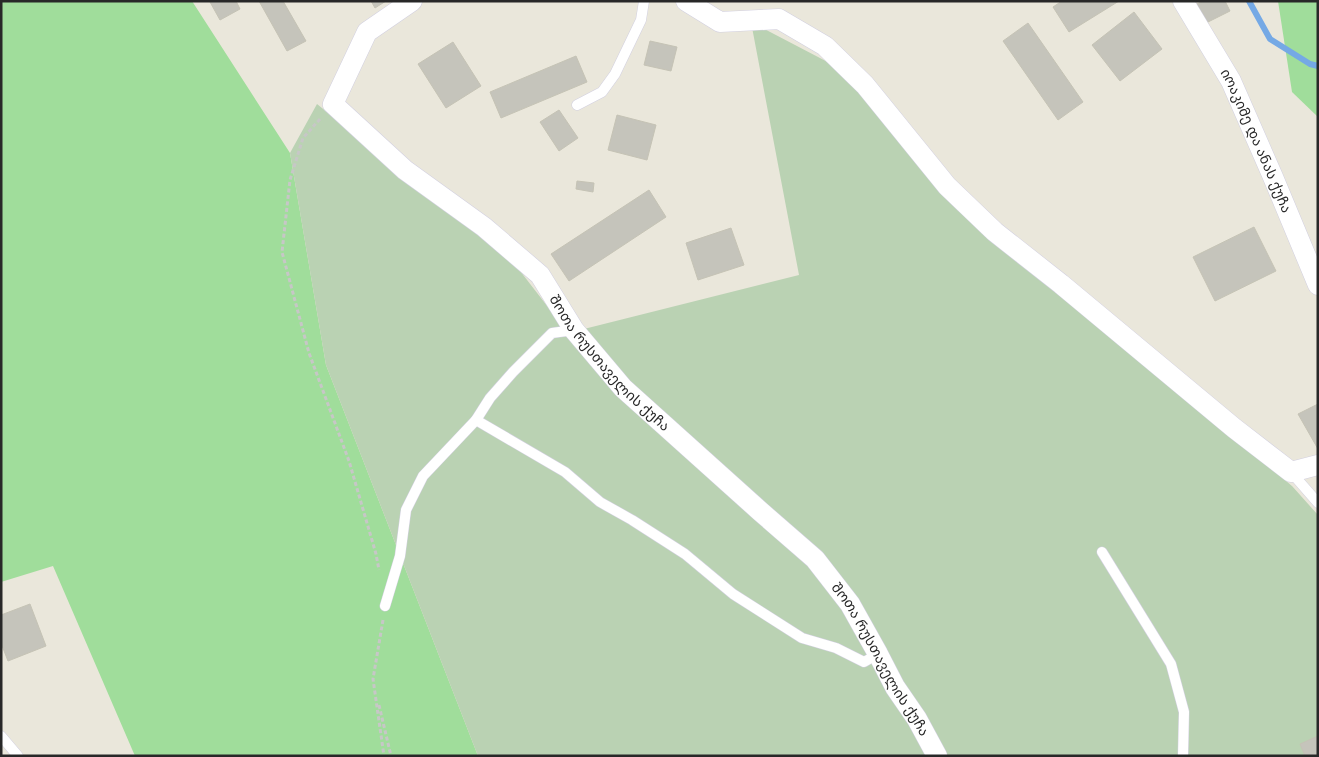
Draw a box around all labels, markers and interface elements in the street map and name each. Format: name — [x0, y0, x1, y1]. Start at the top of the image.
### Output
street label: იოაკიმე და ანას ქუჩა — [1216, 65, 1296, 215]
street label: შოთა რუსთაველის ქუჩა — [545, 292, 674, 435]
street label: შოთა რუსთაველის ქუჩა — [828, 579, 933, 739]

